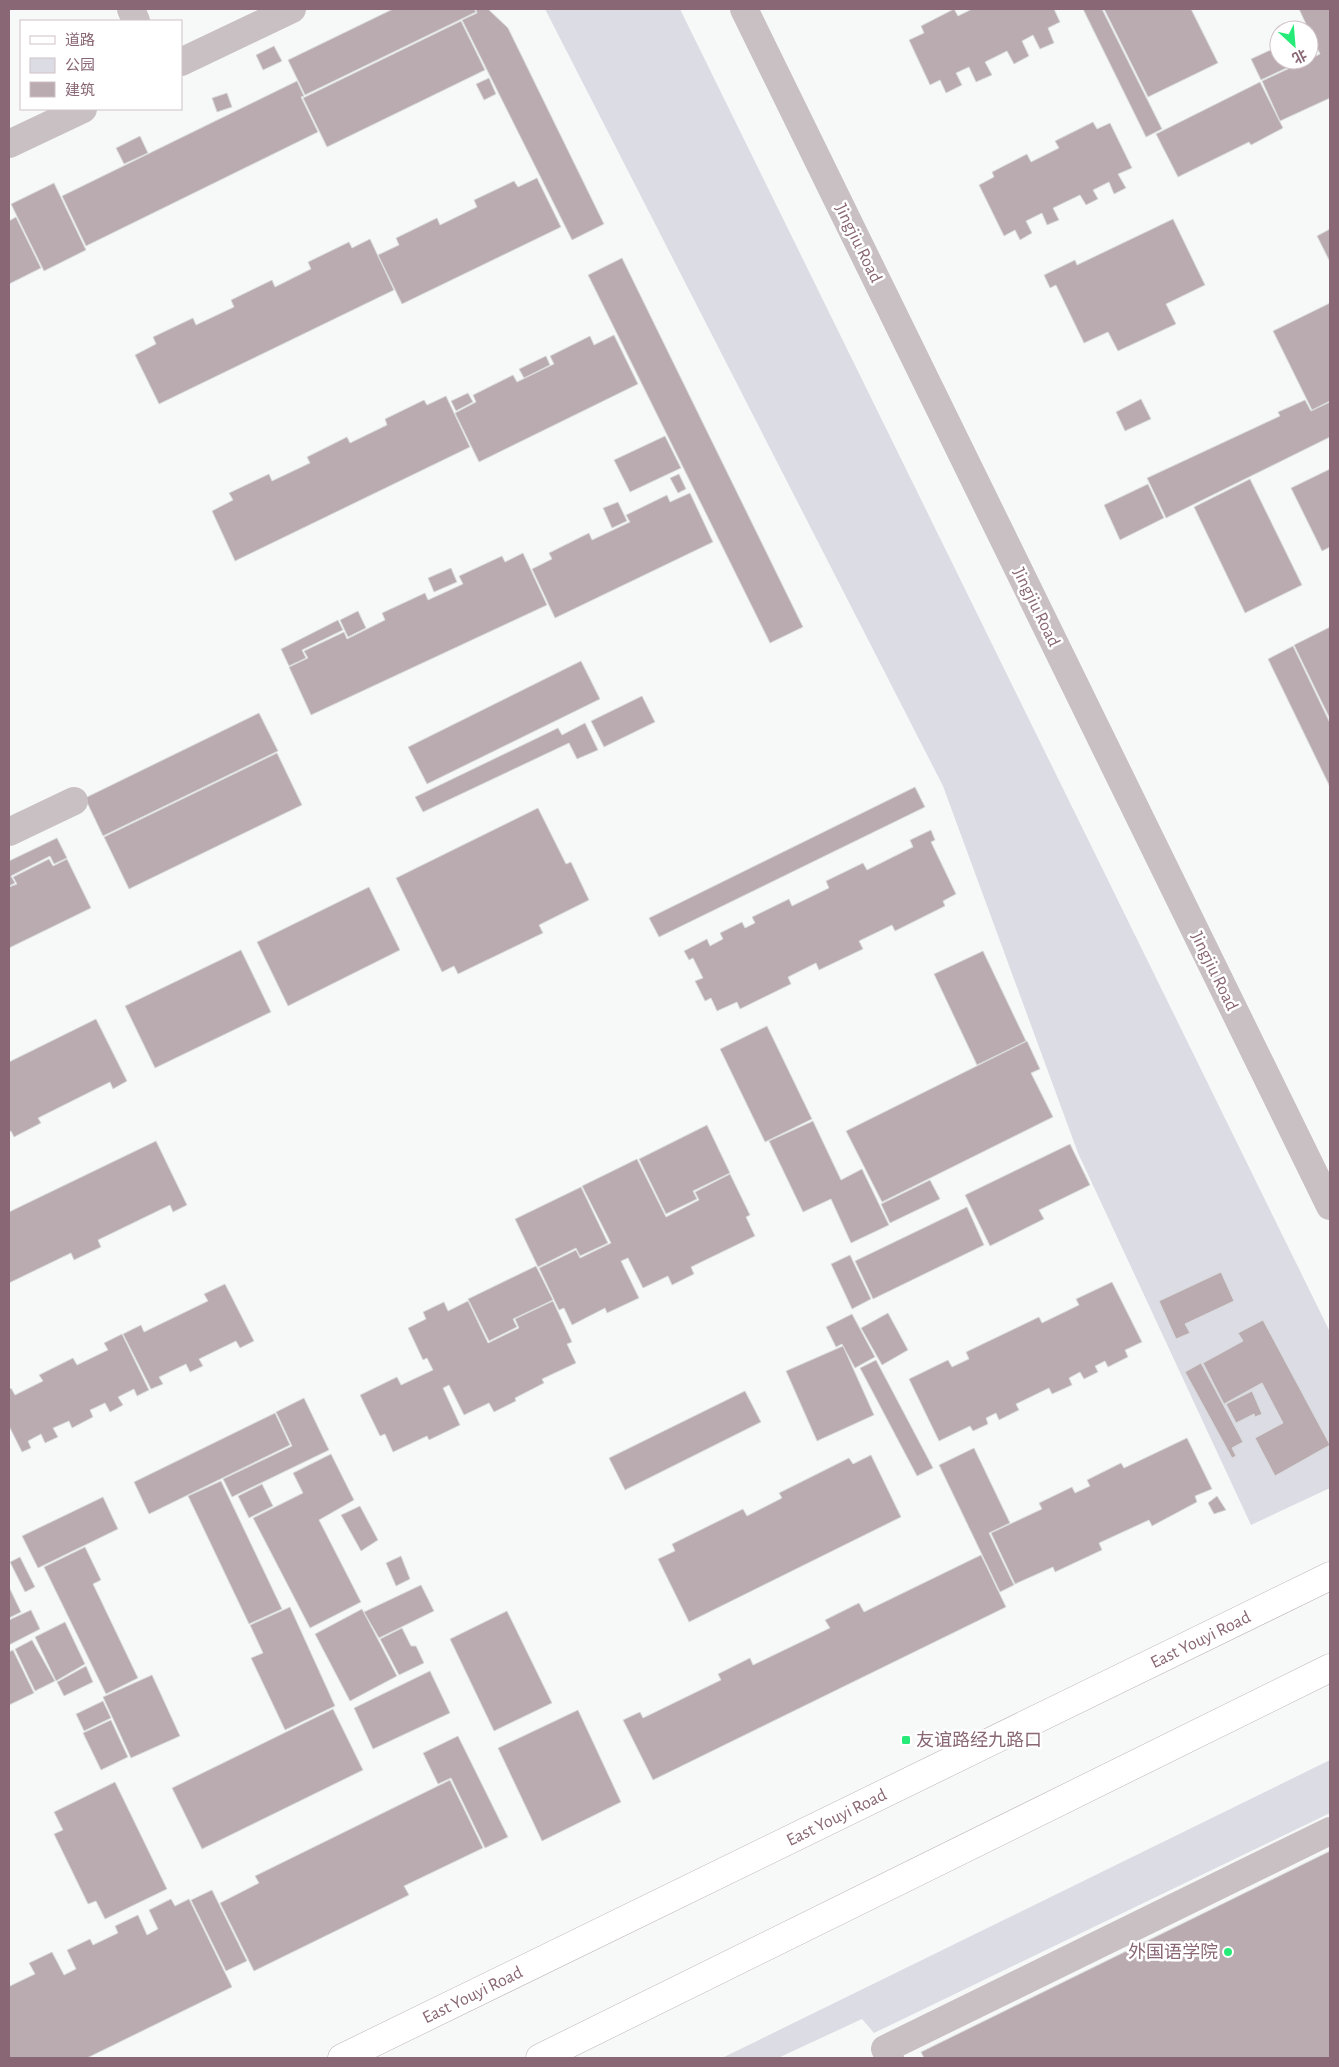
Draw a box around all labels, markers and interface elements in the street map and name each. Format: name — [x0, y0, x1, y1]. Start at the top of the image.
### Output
legend — [20, 20, 182, 110]
north arrow — [1269, 20, 1319, 70]
text: 道路 — [65, 32, 95, 48]
text: 北 — [1290, 46, 1309, 66]
text: 公园 — [65, 57, 95, 73]
text: 建筑 — [65, 82, 95, 98]
street label: Jingjiu Road — [831, 201, 885, 286]
street label: Jingjiu Road — [1009, 565, 1063, 650]
street label: Jingjiu Road — [1187, 929, 1241, 1014]
street label: East Youyi Road — [1148, 1608, 1254, 1672]
place label: 友谊路经九路口 — [916, 1730, 1042, 1750]
marker: 友谊路经九路口 — [900, 1734, 912, 1746]
street label: East Youyi Road — [784, 1786, 890, 1850]
place label: 外国语学院 — [1128, 1942, 1218, 1962]
marker: 外国语学院 — [1222, 1946, 1234, 1958]
street label: East Youyi Road — [420, 1963, 526, 2027]

